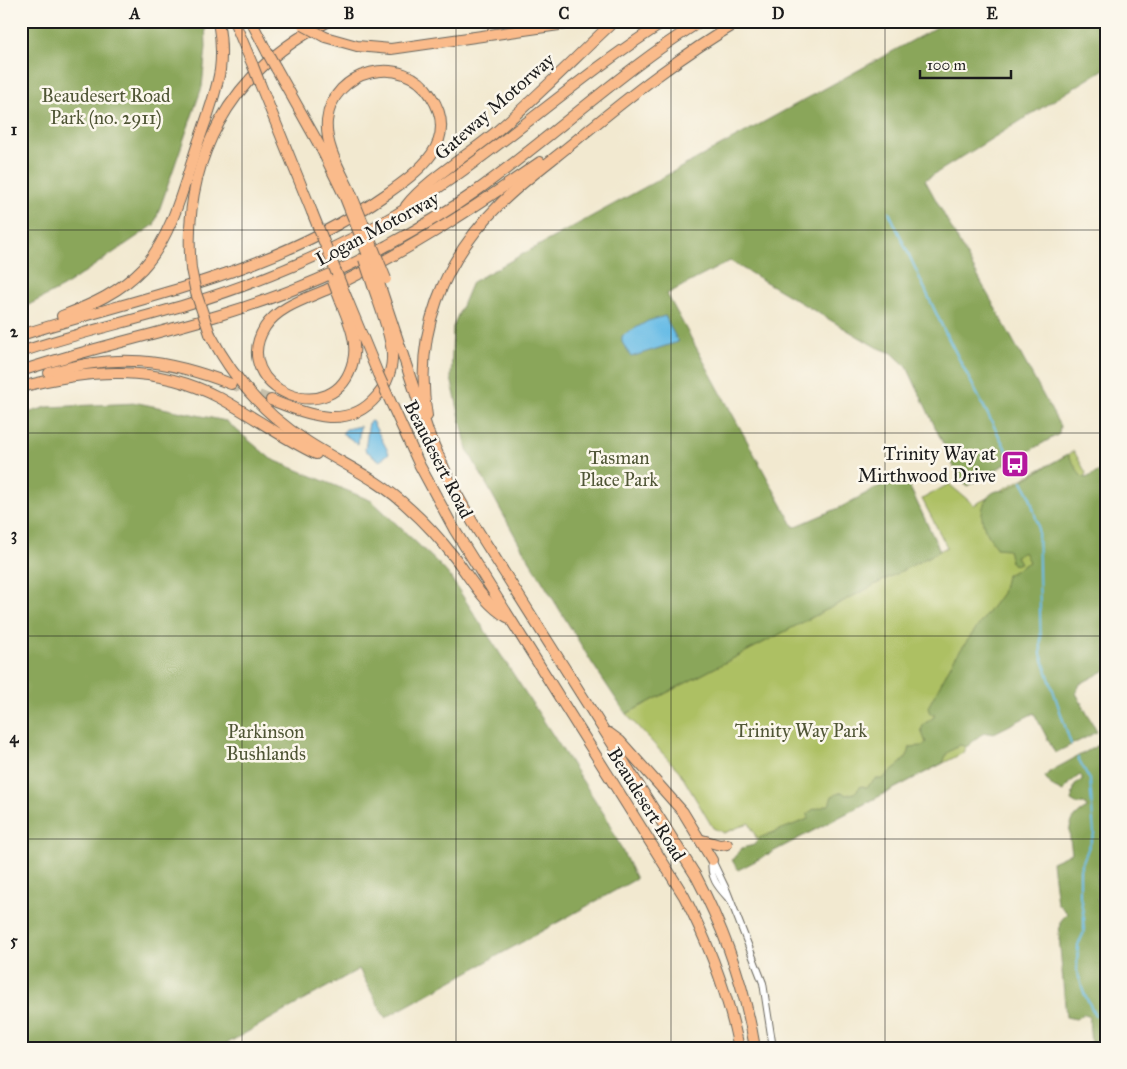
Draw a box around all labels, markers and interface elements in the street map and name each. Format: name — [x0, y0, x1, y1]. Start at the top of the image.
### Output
text: A — [129, 4, 141, 23]
text: B — [344, 4, 354, 23]
text: C — [559, 4, 570, 23]
text: D — [772, 4, 785, 23]
text: E — [986, 4, 998, 23]
street label: Gateway Motorway — [430, 47, 560, 165]
scale bar — [920, 48, 1011, 80]
text: 100 m — [927, 56, 967, 74]
park label: Beaudesert Road Park (no. 2911) — [41, 84, 171, 130]
text: 1 — [11, 120, 18, 139]
street label: Logan Motorway — [311, 186, 444, 272]
text: 2 — [10, 322, 19, 341]
street label: Beaudesert Road — [399, 396, 478, 522]
place label: Trinity Way at Mirthwood Drive — [858, 442, 996, 487]
park label: Tasman Place Park — [580, 446, 658, 491]
bus stop icon: Trinity Way at Mirthwood Drive — [1000, 449, 1030, 479]
text: 3 — [11, 525, 17, 545]
park label: Trinity Way Park — [735, 719, 867, 742]
park label: Parkinson Bushlands — [226, 720, 306, 765]
text: 4 — [10, 728, 20, 748]
street label: Beaudesert Road — [603, 743, 691, 866]
text: 5 — [10, 931, 18, 950]

